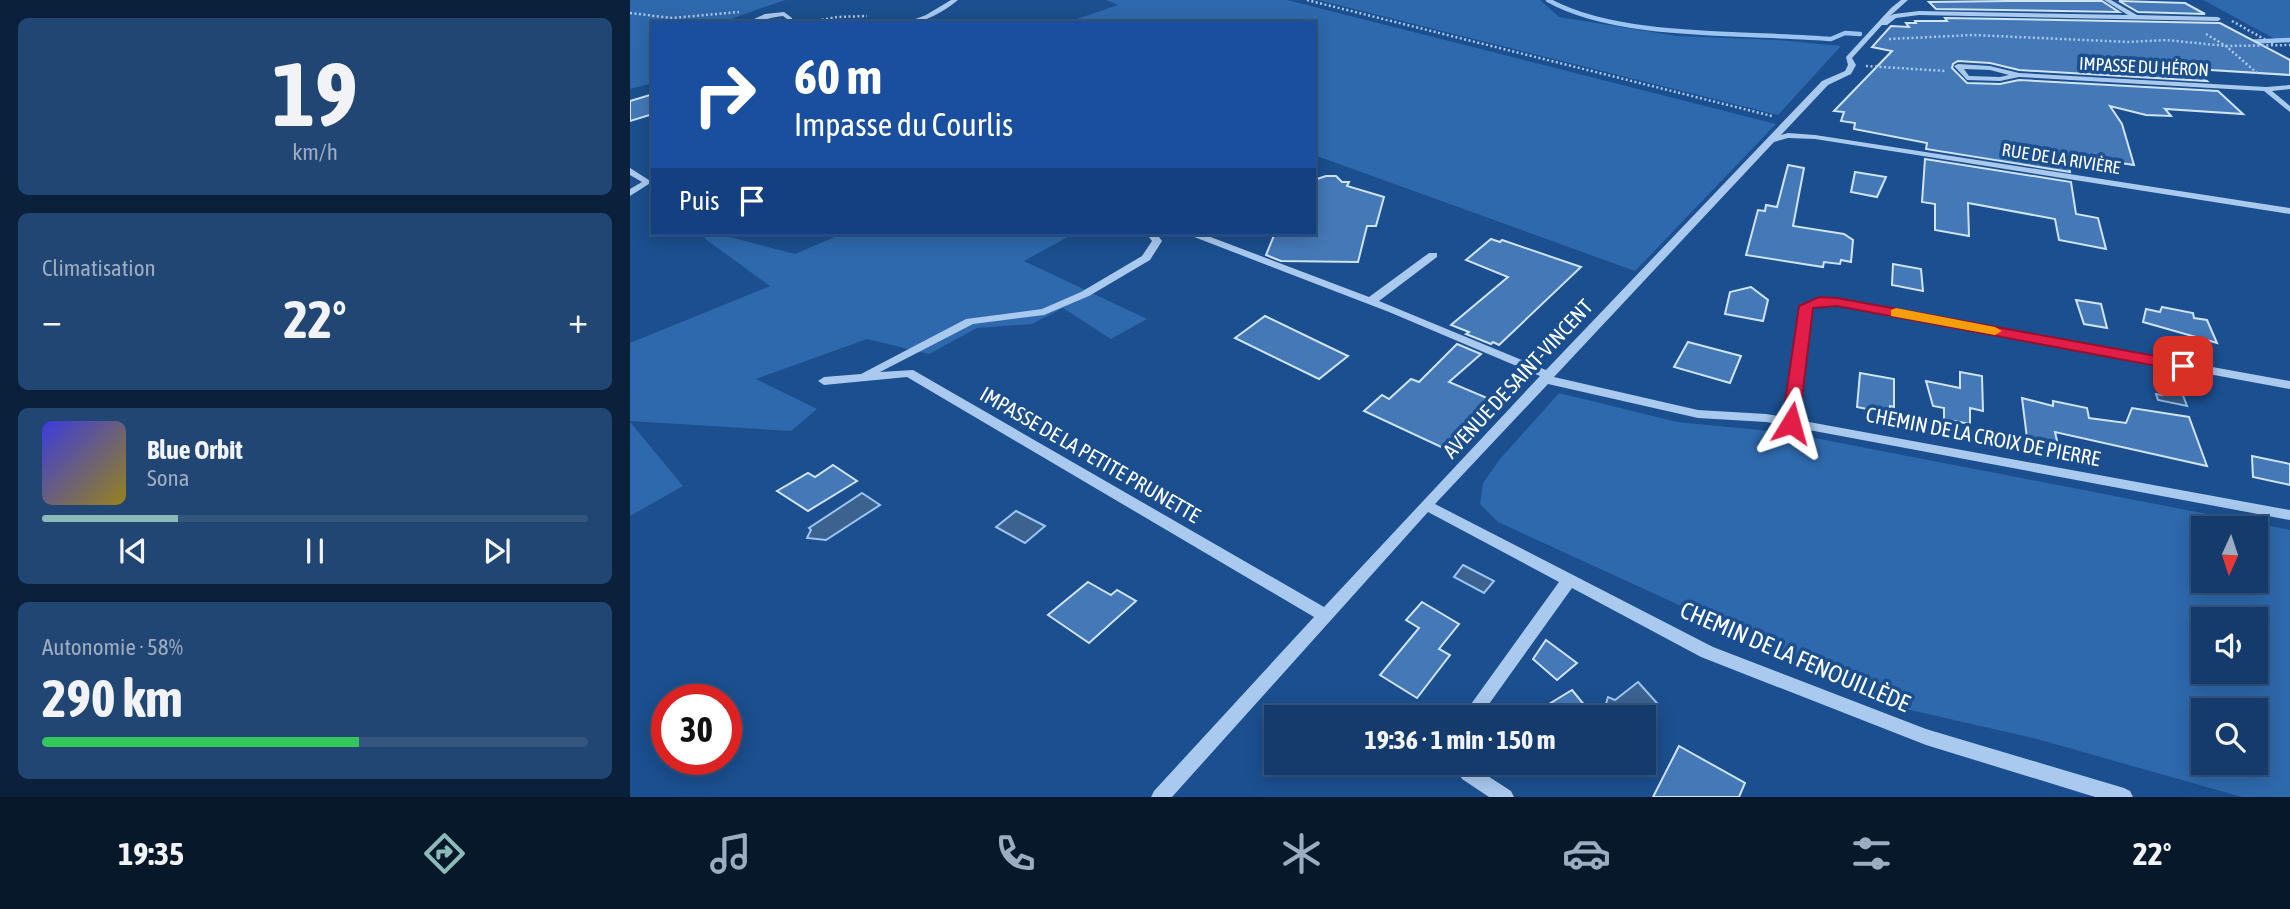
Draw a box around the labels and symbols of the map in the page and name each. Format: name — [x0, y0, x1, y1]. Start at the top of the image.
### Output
street label: IMPASSE DU HÉRON — [2079, 53, 2210, 80]
street label: RUE DE LA RIVIÈRE — [2000, 139, 2122, 178]
street label: AVENUE DE SAINT-VINCENT — [1438, 294, 1597, 462]
pin — [2153, 336, 2213, 396]
street label: IMPASSE DE LA PETITE PRUNETTE — [976, 381, 1205, 527]
position arrow — [1754, 386, 1828, 460]
street label: CHEMIN DE LA CROIX DE PIERRE — [1864, 402, 2102, 471]
north arrow — [2191, 516, 2268, 593]
street label: CHEMIN DE LA FENOUILLÈDE — [1676, 596, 1914, 717]
speed limit sign: 30 — [651, 684, 742, 775]

